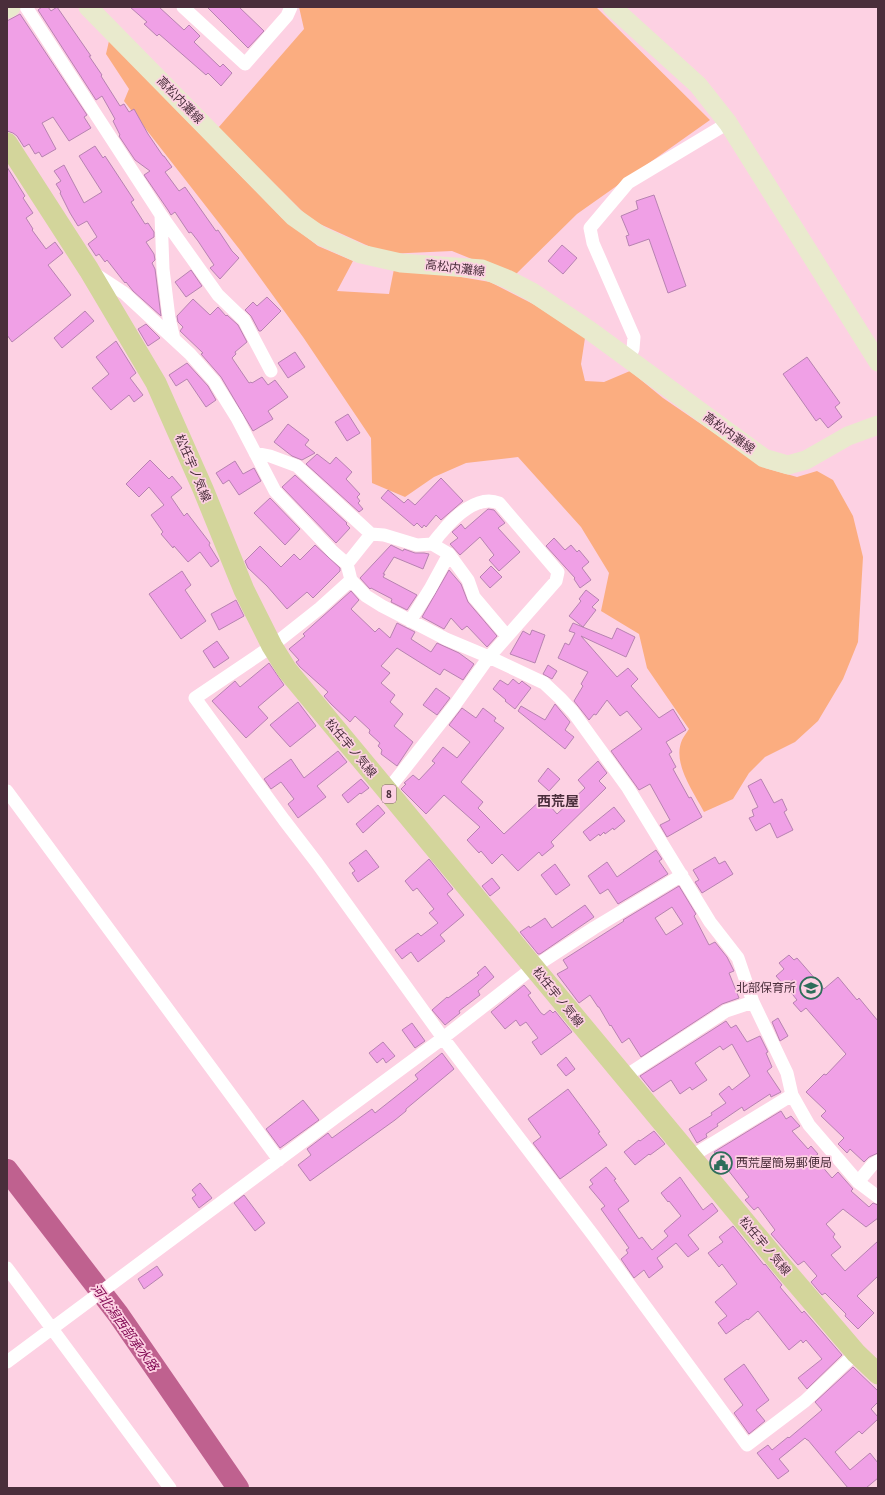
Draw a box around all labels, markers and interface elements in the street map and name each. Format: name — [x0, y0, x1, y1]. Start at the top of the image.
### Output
street label: 高松内灘線 — [153, 73, 207, 128]
street label: 高松内灘線 — [424, 256, 486, 281]
street label: 高松内灘線 — [699, 409, 758, 458]
street label: 松任宇ノ気線 — [171, 432, 214, 505]
street label: 松任宇ノ気線 — [321, 715, 380, 781]
road number: 8 — [382, 785, 396, 803]
district label: 西荒屋 — [537, 792, 579, 812]
street label: 松任宇ノ気線 — [528, 964, 587, 1031]
school or university icon: 北部保育所 — [798, 975, 824, 1001]
place label: 北部保育所 — [736, 980, 796, 997]
public building icon: 西荒屋簡易郵便局 — [708, 1150, 734, 1176]
place label: 西荒屋簡易郵便局 — [736, 1155, 832, 1172]
street label: 松任宇ノ気線 — [735, 1213, 794, 1279]
water label: 河北潟西部承水路 — [86, 1280, 163, 1376]

